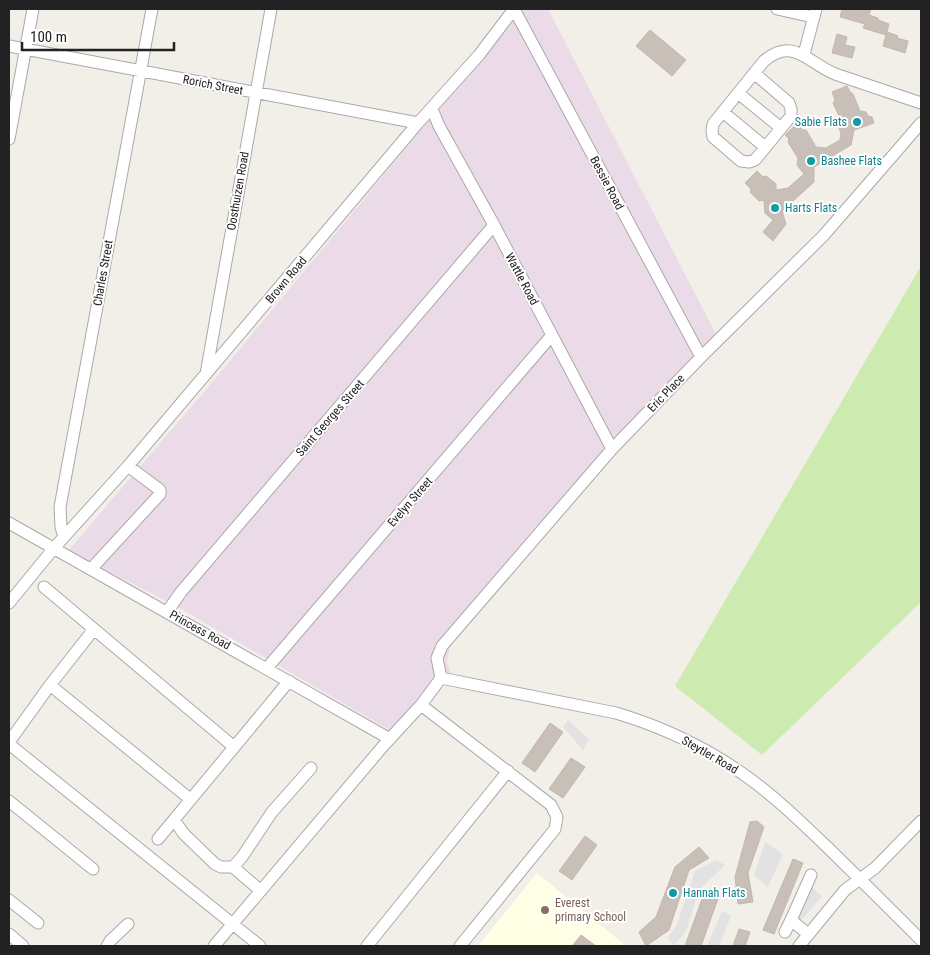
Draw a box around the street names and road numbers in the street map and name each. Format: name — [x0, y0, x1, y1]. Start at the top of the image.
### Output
street label: Rorich Street — [182, 72, 245, 98]
street label: Oosthuizen Road — [224, 150, 252, 232]
street label: Bessie Road — [587, 154, 627, 212]
street label: Charles Street — [90, 238, 116, 307]
street label: Wattle Road — [502, 251, 542, 307]
street label: Brown Road — [262, 254, 310, 306]
street label: Eric Place — [645, 371, 688, 415]
street label: Saint Georges Street — [293, 376, 367, 459]
street label: Evelyn Street — [385, 474, 436, 530]
street label: Princess Road — [167, 607, 233, 653]
street label: Steytler Road — [679, 733, 741, 777]

